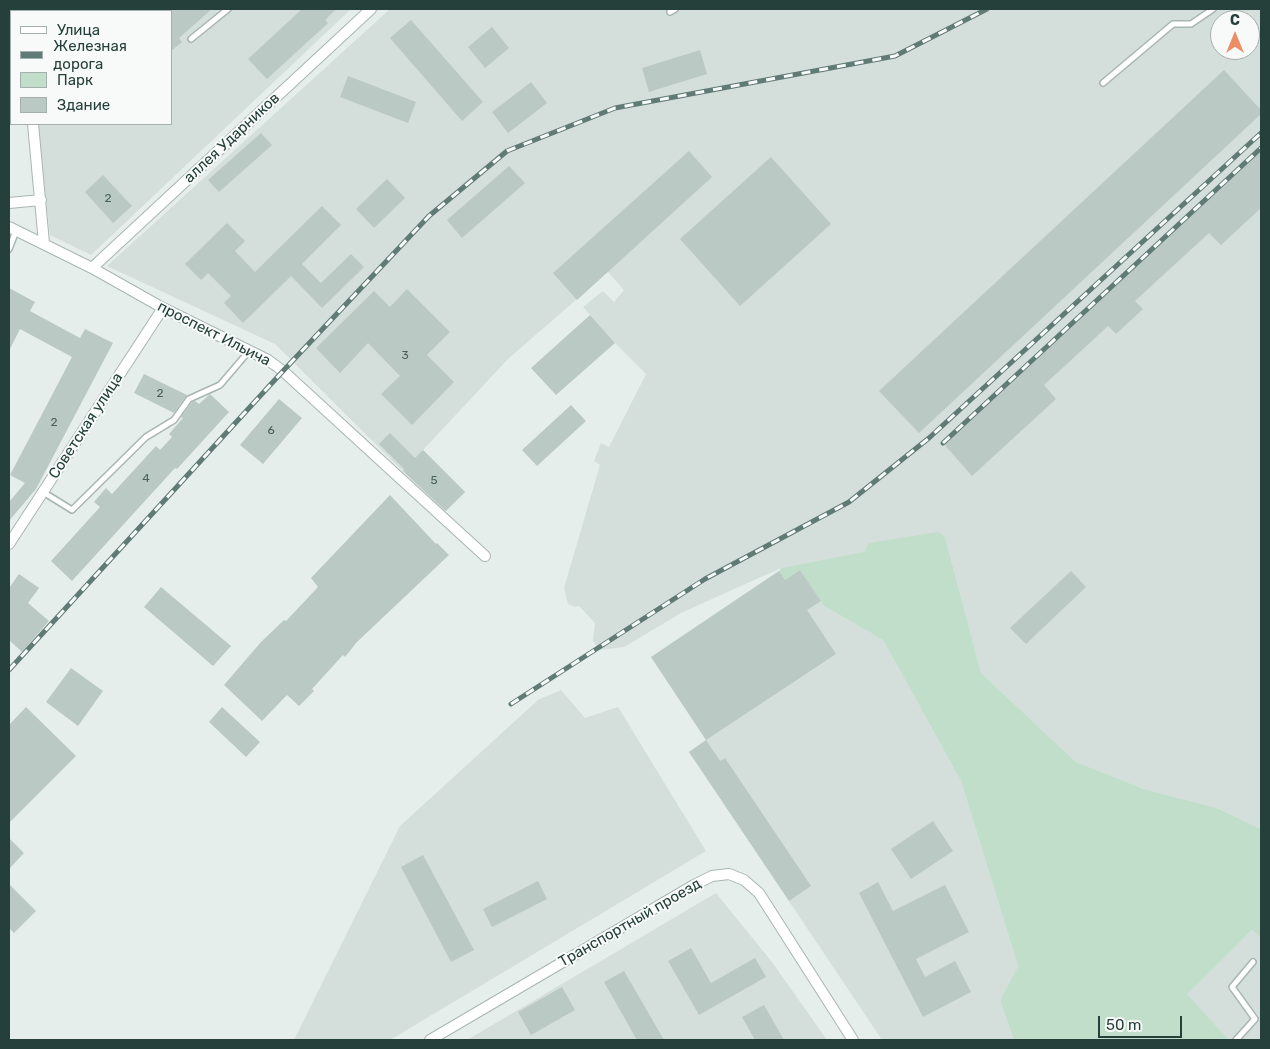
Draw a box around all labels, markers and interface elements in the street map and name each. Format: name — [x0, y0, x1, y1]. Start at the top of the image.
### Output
legend — [10, 10, 172, 125]
north arrow — [1210, 10, 1260, 60]
text: С — [1230, 12, 1240, 29]
text: Улица — [57, 21, 100, 39]
text: Железная дорога — [53, 37, 127, 73]
text: Парк — [57, 71, 93, 89]
street label: аллея Ударников — [181, 89, 283, 187]
text: Здание — [57, 96, 110, 114]
house number: 2 — [104, 192, 112, 206]
street label: проспект Ильича — [154, 298, 274, 370]
house number: 3 — [401, 349, 409, 363]
street label: Советская улица — [45, 370, 127, 482]
house number: 2 — [156, 387, 164, 401]
house number: 2 — [50, 416, 58, 430]
house number: 6 — [267, 424, 275, 438]
house number: 4 — [142, 472, 150, 486]
house number: 5 — [430, 474, 438, 488]
street label: Транспортный проезд — [556, 875, 704, 971]
scale bar — [1100, 1006, 1184, 1038]
text: 50 m — [1106, 1016, 1141, 1034]

